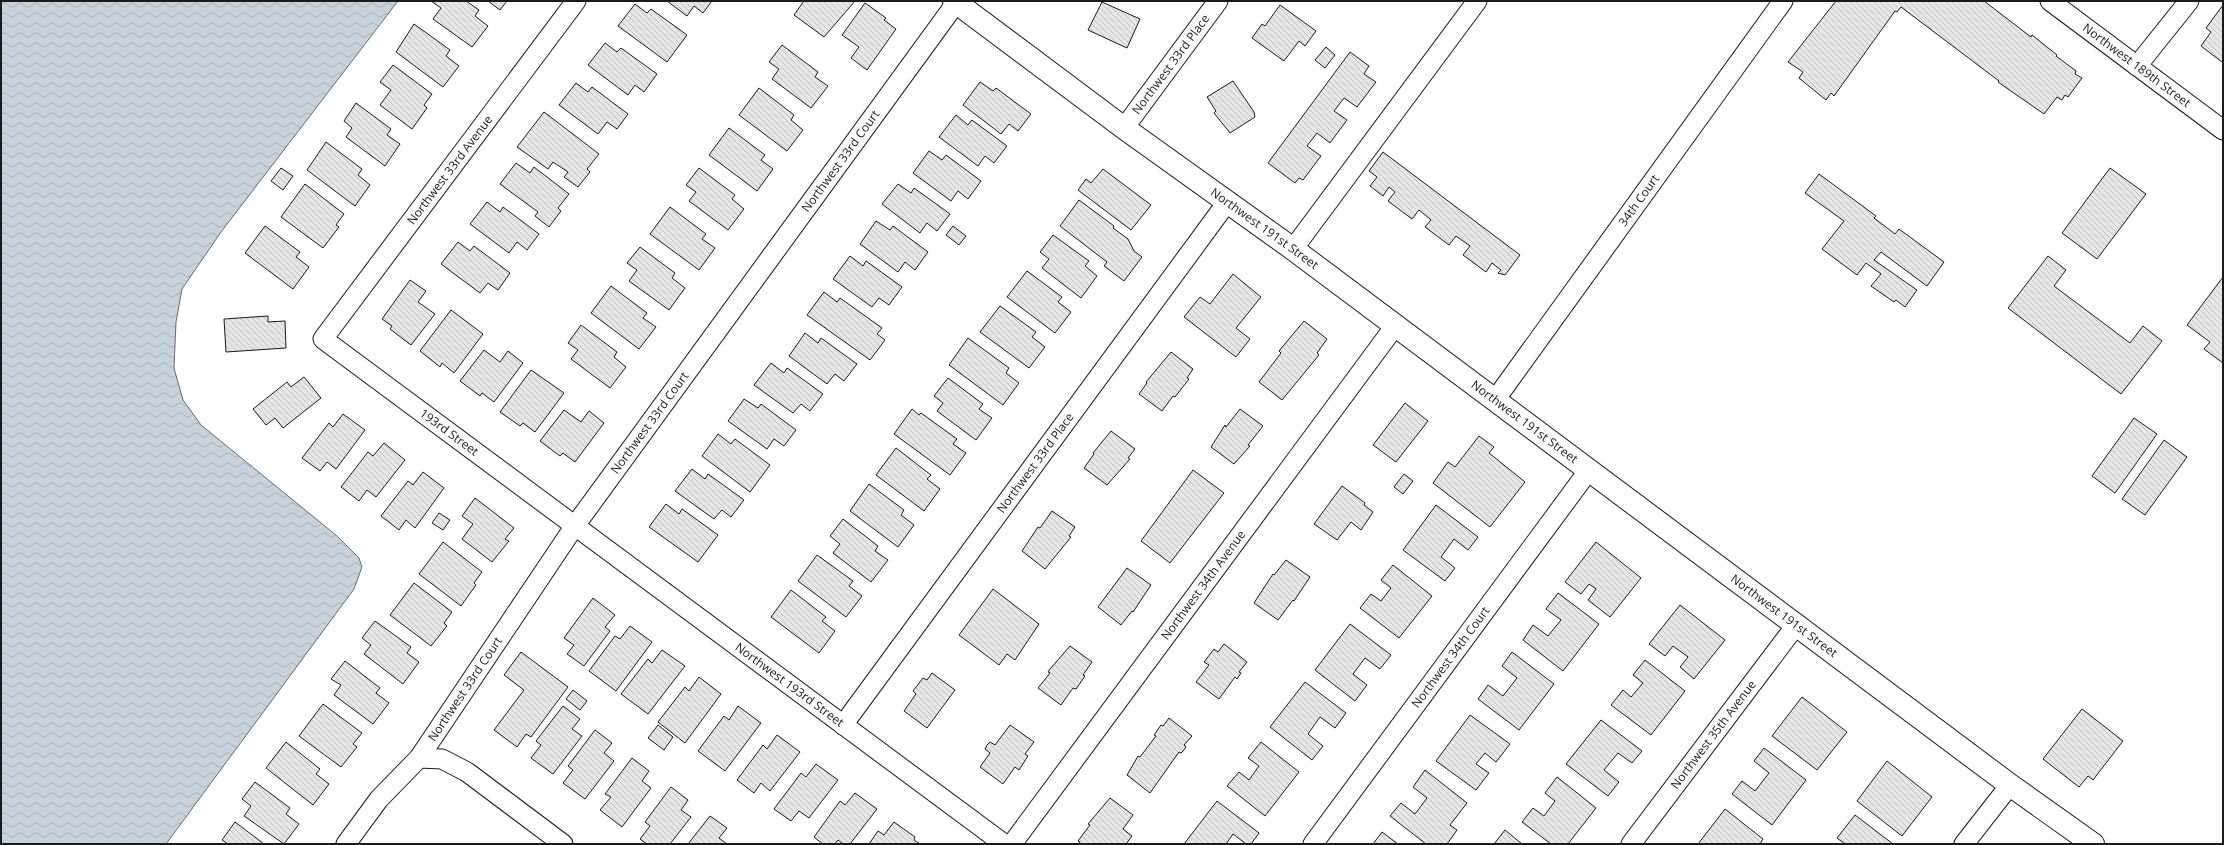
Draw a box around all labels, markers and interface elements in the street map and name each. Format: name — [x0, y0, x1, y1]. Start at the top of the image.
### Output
street label: Northwest 33rd Place — [1128, 10, 1213, 118]
street label: Northwest 189th Street — [2079, 19, 2194, 111]
street label: Northwest 33rd Court — [797, 106, 883, 215]
street label: Northwest 33rd Avenue — [403, 111, 497, 228]
street label: 34th Court — [1614, 171, 1663, 229]
street label: Northwest 191st Street — [1207, 184, 1322, 273]
street label: Northwest 33rd Court — [606, 368, 692, 477]
street label: Northwest 191st Street — [1468, 376, 1582, 467]
street label: 193rd Street — [416, 404, 482, 460]
street label: Northwest 33rd Place — [992, 409, 1078, 516]
street label: Northwest 34th Avenue — [1157, 526, 1249, 643]
street label: Northwest 191st Street — [1727, 570, 1841, 661]
street label: Northwest 34th Court — [1407, 603, 1493, 711]
street label: Northwest 33rd Court — [424, 633, 506, 744]
street label: Northwest 193rd Street — [732, 639, 848, 731]
street label: Northwest 35th Avenue — [1666, 676, 1760, 792]

